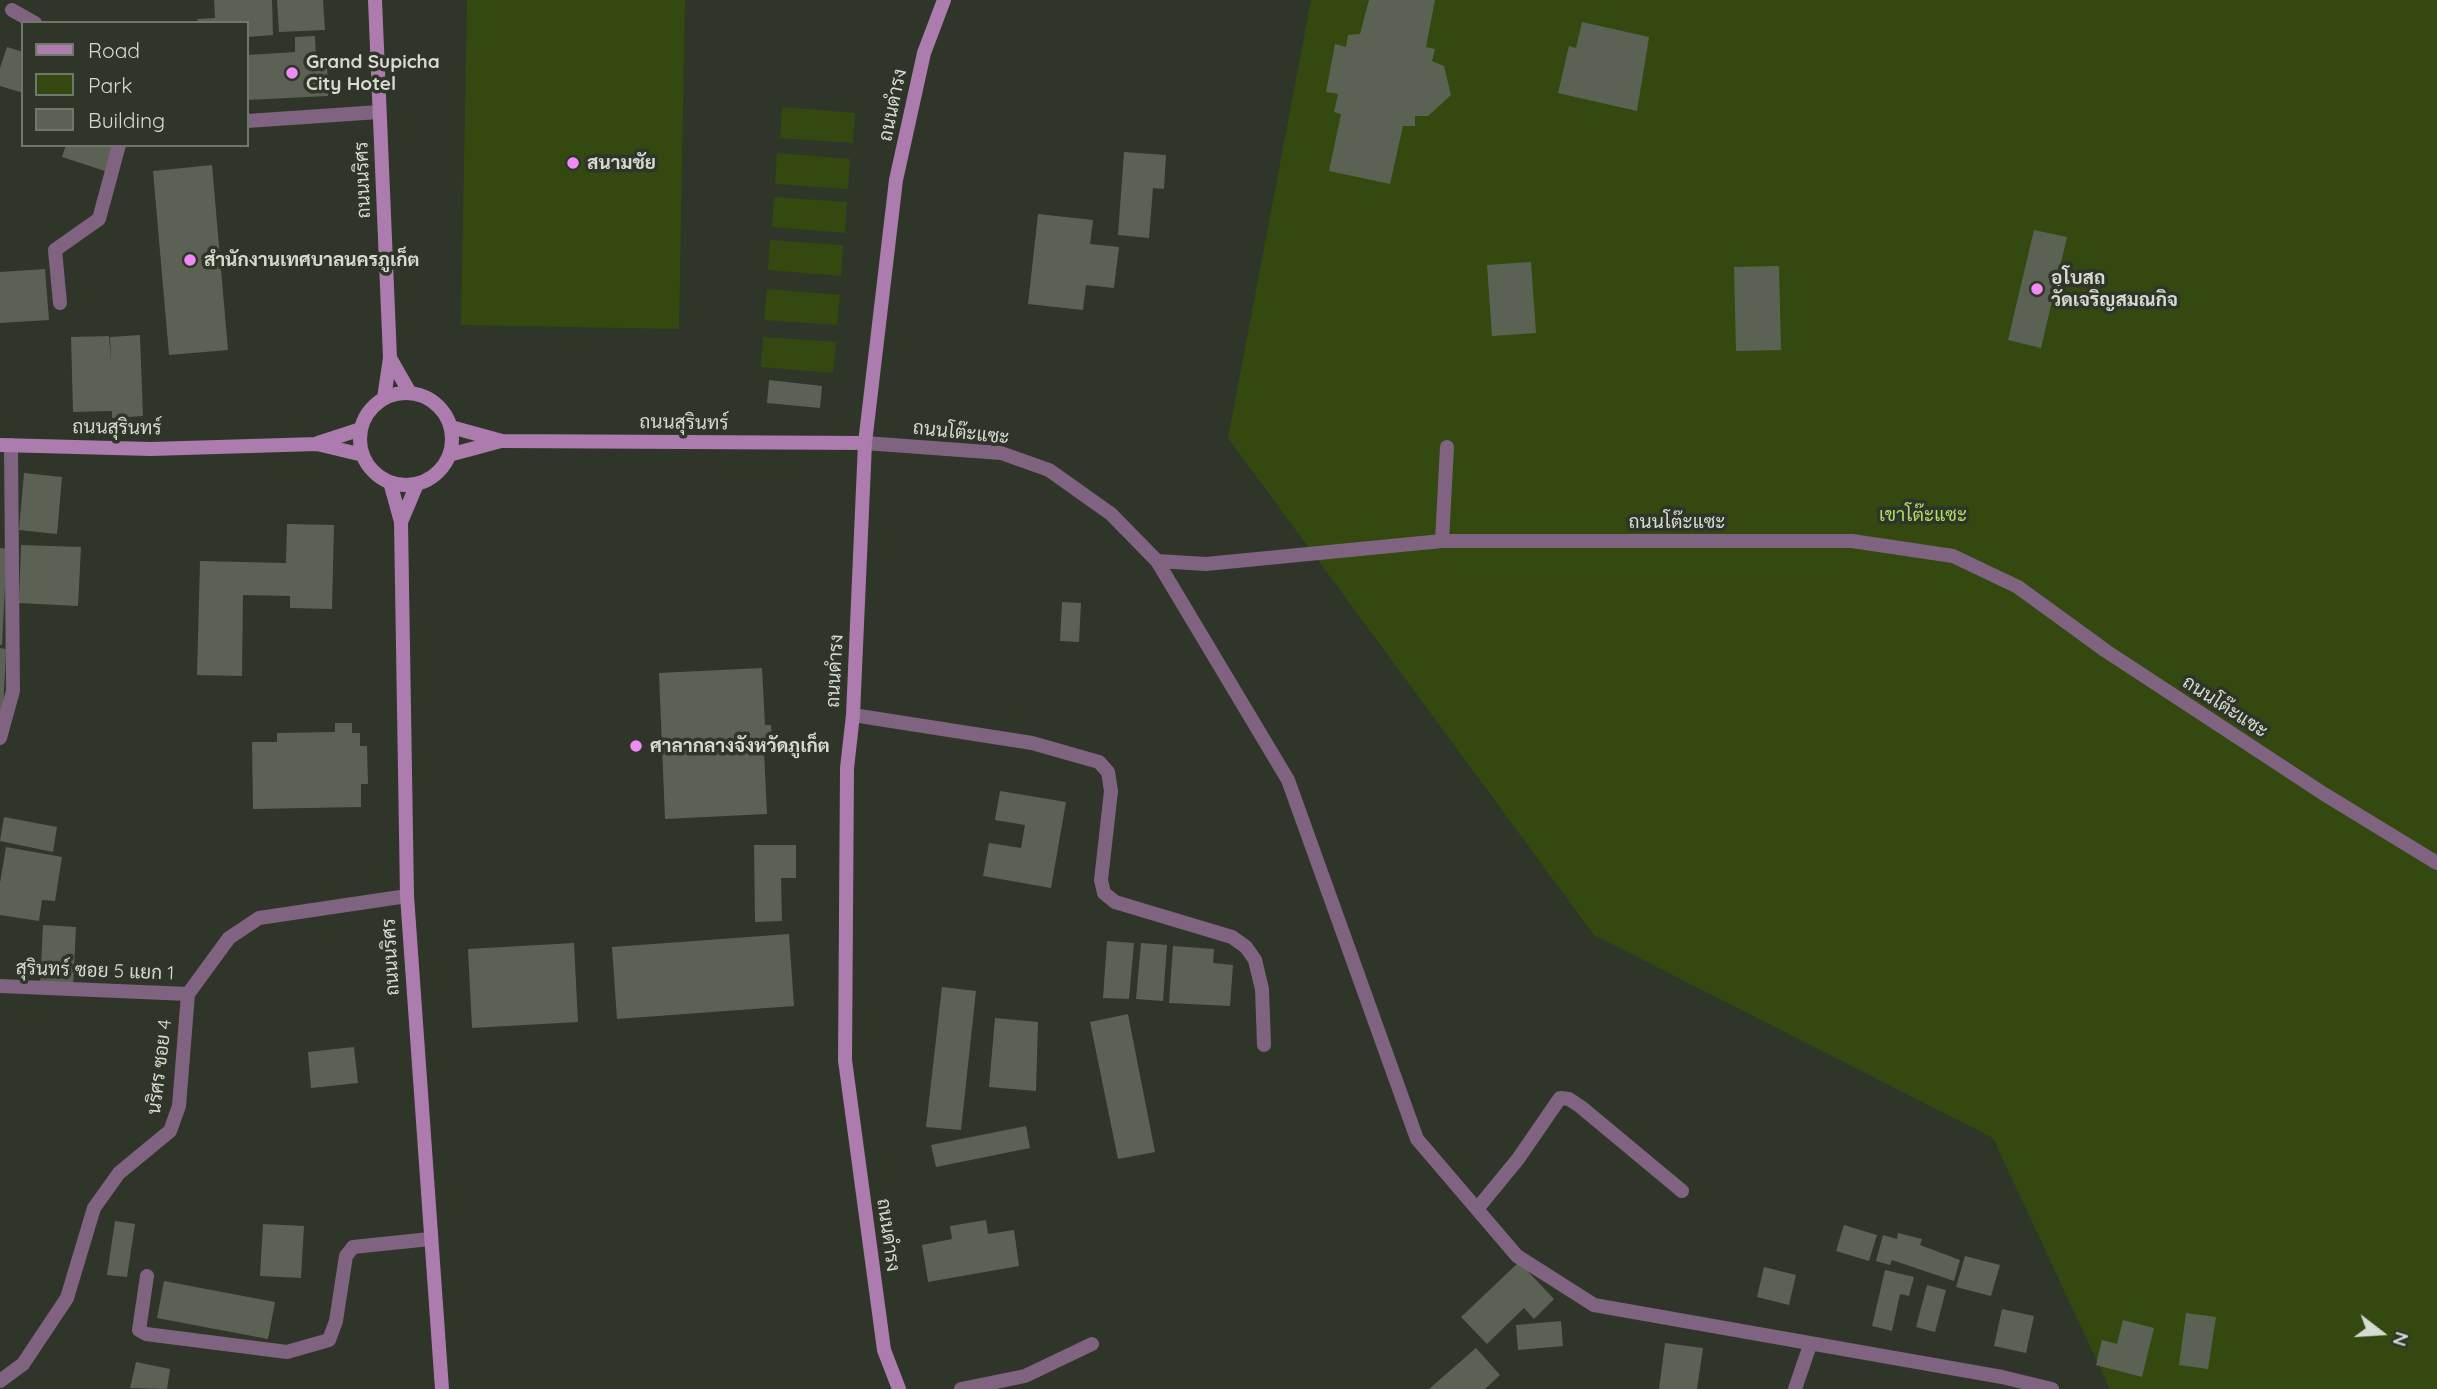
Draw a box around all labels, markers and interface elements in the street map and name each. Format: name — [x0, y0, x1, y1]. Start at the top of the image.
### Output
legend — [21, 21, 248, 147]
text: Road — [88, 37, 140, 63]
place label: Grand Supicha City Hotel — [306, 51, 440, 95]
marker: Grand Supicha City Hotel — [284, 65, 300, 81]
street label: ถนนดำรง — [874, 67, 912, 143]
text: Park — [88, 72, 132, 98]
text: Building — [88, 107, 165, 133]
street label: ถนนนริศร — [350, 141, 376, 219]
place label: สนามชัย — [587, 152, 656, 174]
marker: สนามชัย — [565, 155, 581, 171]
place label: สำนักงานเทศบาลนครภูเก็ต — [204, 249, 419, 271]
marker: สำนักงานเทศบาลนครภูเก็ต — [182, 252, 198, 268]
place label: อุโบสถ วัดเจริญสมณกิจ — [2051, 267, 2178, 311]
marker: อุโบสถ วัดเจริญสมณกิจ — [2029, 281, 2045, 297]
street label: ถนนสุรินทร์ — [639, 411, 729, 435]
street label: ถนนสุรินทร์ — [72, 416, 162, 440]
street label: ถนนโต๊ะแซะ — [912, 417, 1010, 449]
park label: เขาโต๊ะแซะ — [1879, 504, 1967, 526]
street label: ถนนโต๊ะแซะ — [1629, 511, 1725, 533]
street label: ถนนดำรง — [822, 634, 848, 708]
street label: ถนนโต๊ะแซะ — [2178, 671, 2272, 743]
place label: ศาลากลางจังหวัดภูเก็ต — [650, 735, 830, 757]
marker: ศาลากลางจังหวัดภูเก็ต — [628, 738, 644, 754]
street label: ถนนนริศร — [378, 918, 404, 996]
street label: สุรินทร์ ซอย 5 แยก 1 — [15, 957, 175, 985]
street label: นริศร ซอย 4 — [143, 1018, 177, 1116]
street label: ถนนดำรง — [872, 1197, 904, 1273]
north arrow — [2346, 1298, 2416, 1368]
text: N — [2388, 1329, 2415, 1349]

